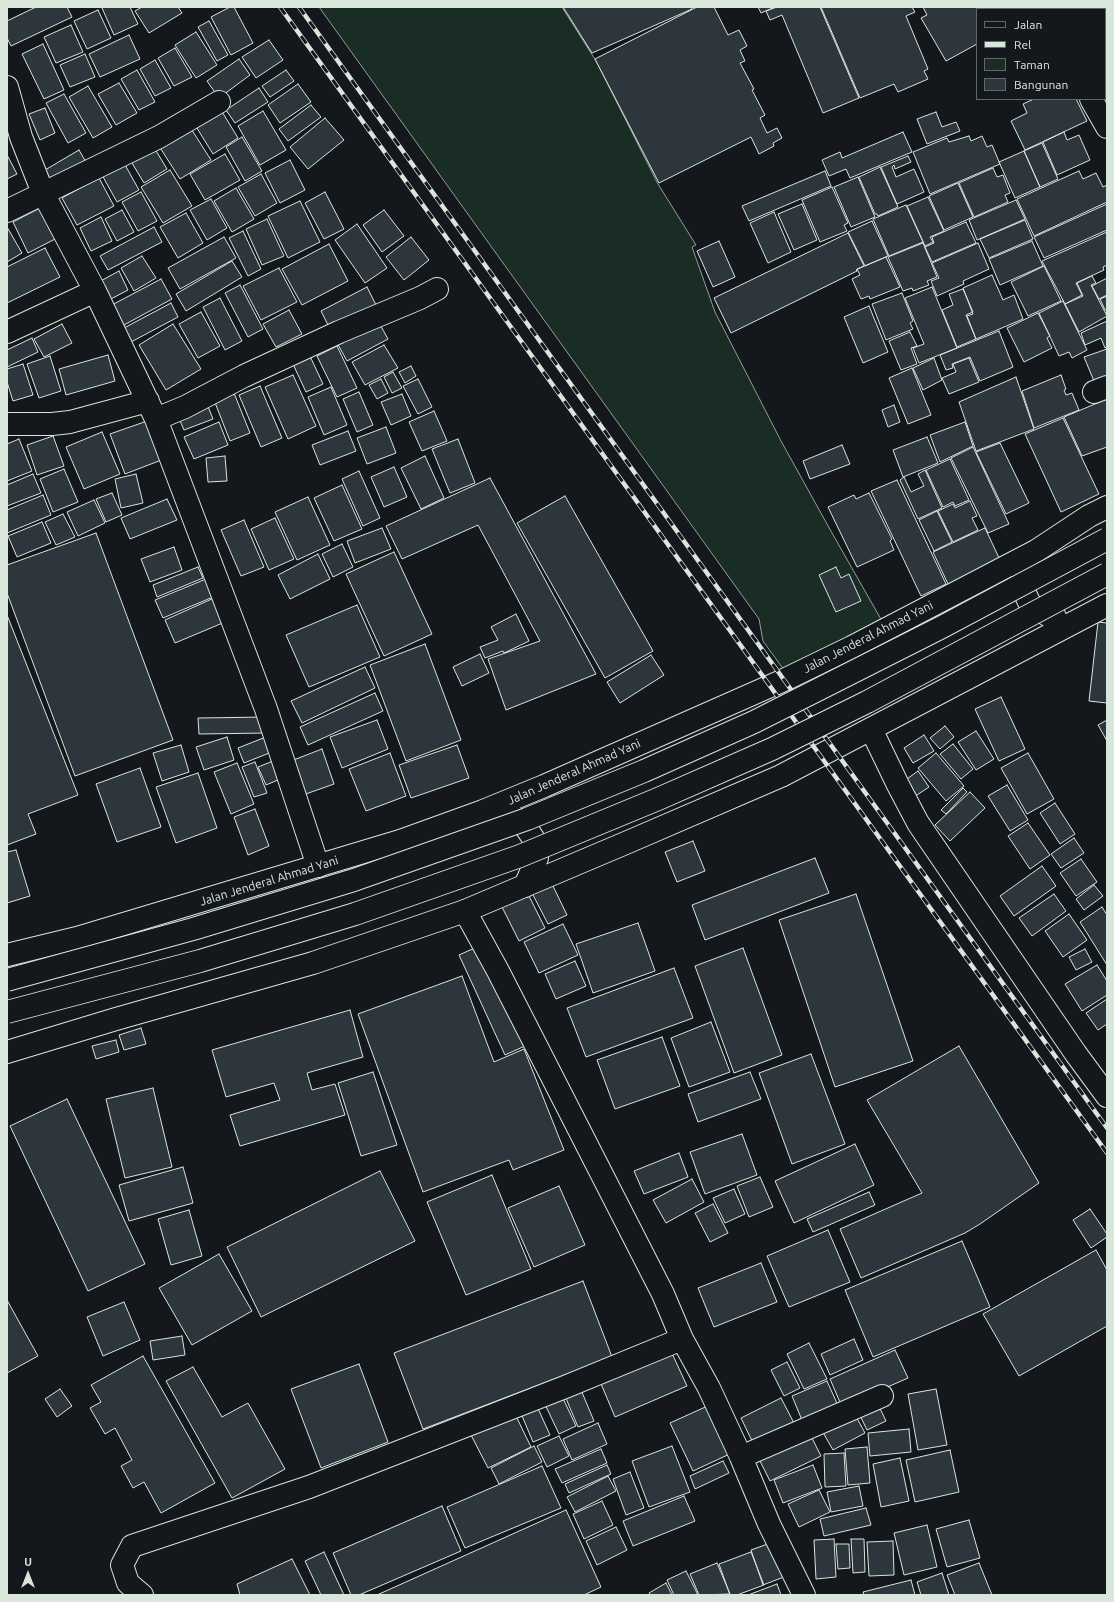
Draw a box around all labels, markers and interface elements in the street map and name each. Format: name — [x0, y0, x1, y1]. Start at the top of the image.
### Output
legend — [976, 8, 1106, 100]
text: Jalan — [1014, 18, 1042, 31]
text: Rel — [1014, 38, 1031, 51]
text: Taman — [1014, 58, 1050, 71]
text: Bangunan — [1014, 78, 1068, 91]
street label: Jalan Jenderal Ahmad Yani — [801, 598, 935, 676]
street label: Jalan Jenderal Ahmad Yani — [505, 736, 643, 808]
street label: Jalan Jenderal Ahmad Yani — [198, 853, 340, 909]
north arrow — [8, 1554, 48, 1594]
text: U — [24, 1556, 32, 1568]

